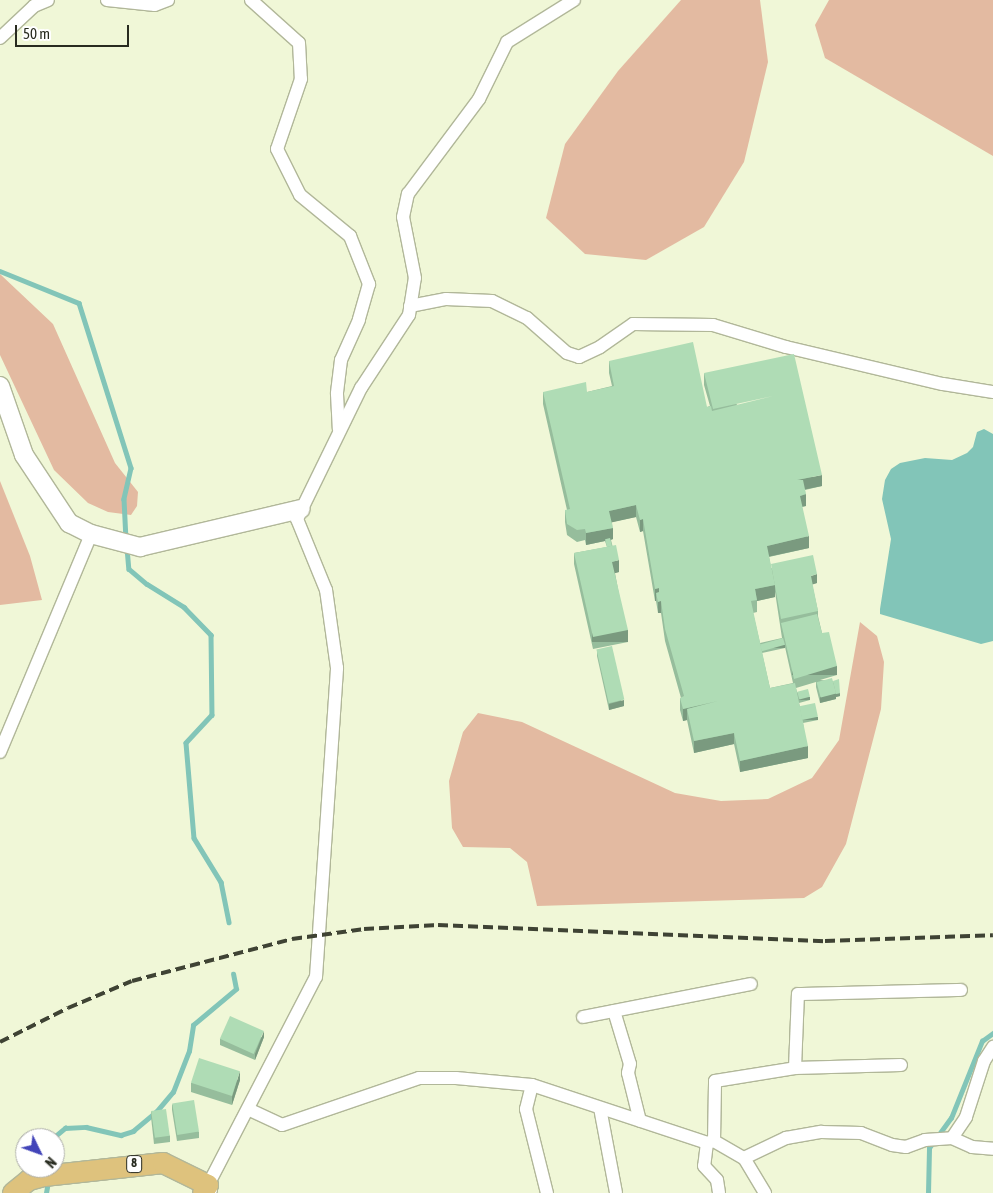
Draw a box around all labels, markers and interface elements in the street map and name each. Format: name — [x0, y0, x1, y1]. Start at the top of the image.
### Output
scale bar — [18, 15, 131, 47]
text: 50 m — [23, 25, 50, 42]
north arrow — [15, 1128, 65, 1178]
text: N — [42, 1154, 59, 1171]
road number: 8 — [125, 1154, 143, 1174]

